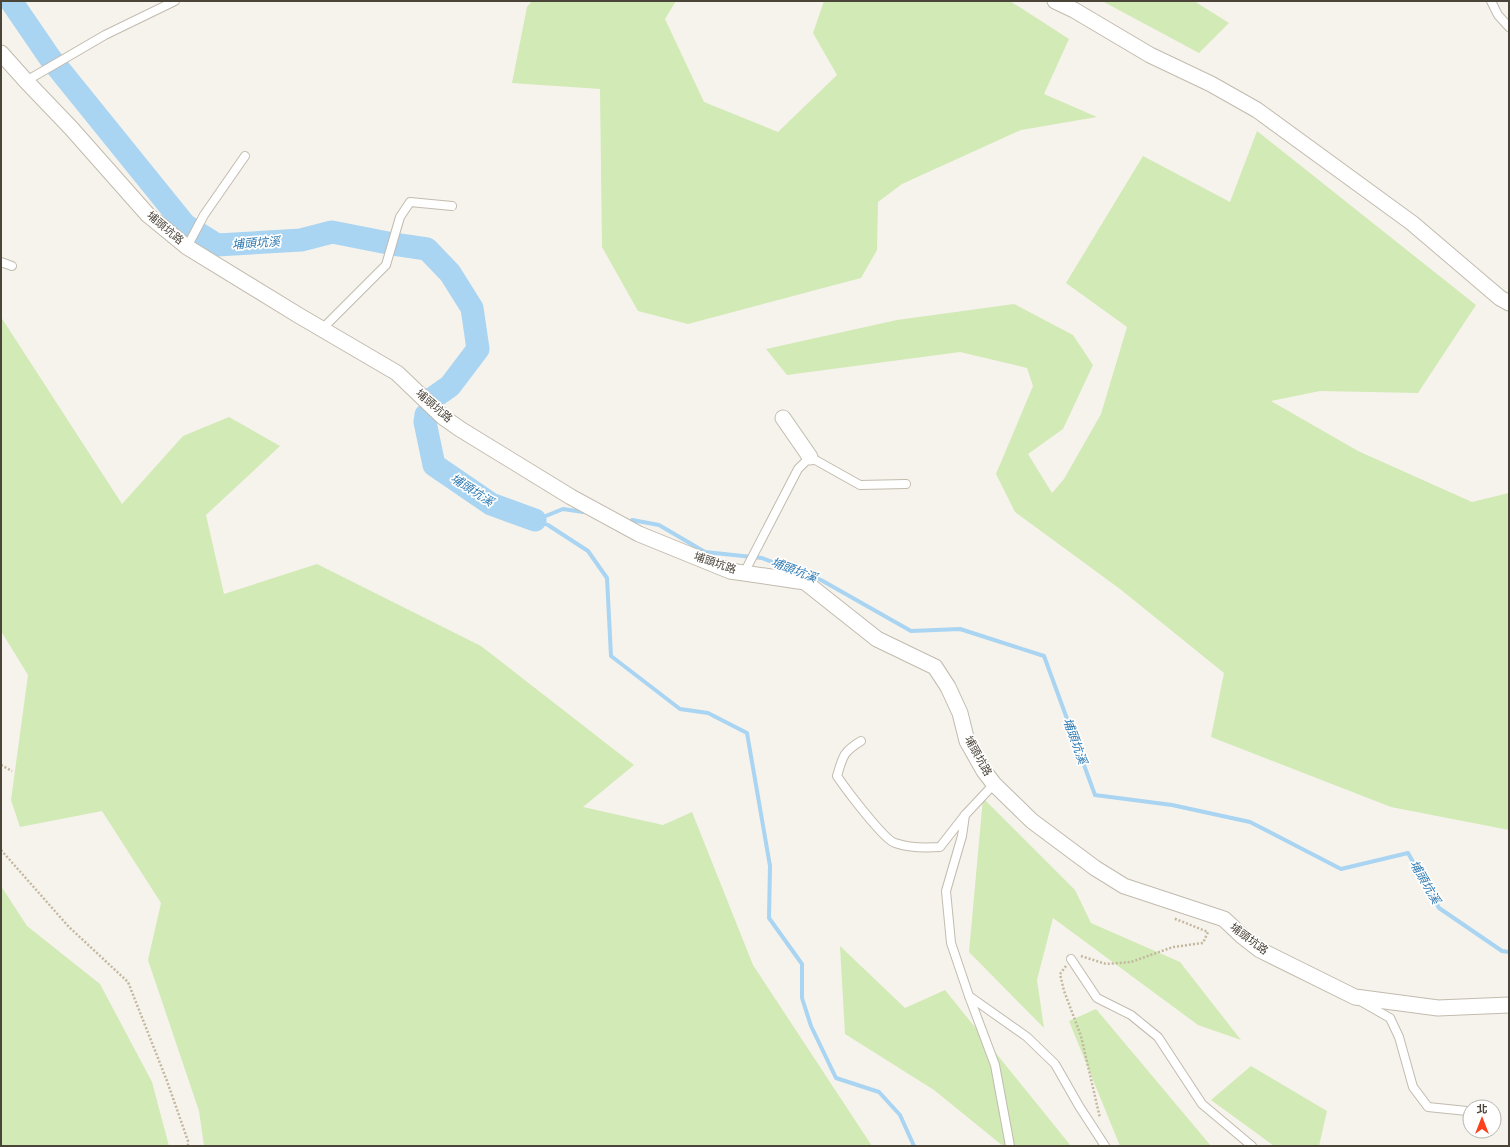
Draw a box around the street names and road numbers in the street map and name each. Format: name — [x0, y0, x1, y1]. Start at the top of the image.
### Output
street label: 埔頭坑路 — [144, 209, 186, 247]
street label: 埔頭坑路 — [413, 387, 455, 425]
street label: 埔頭坑路 — [692, 550, 738, 576]
street label: 埔頭坑路 — [962, 734, 994, 778]
street label: 埔頭坑路 — [1228, 921, 1270, 957]

